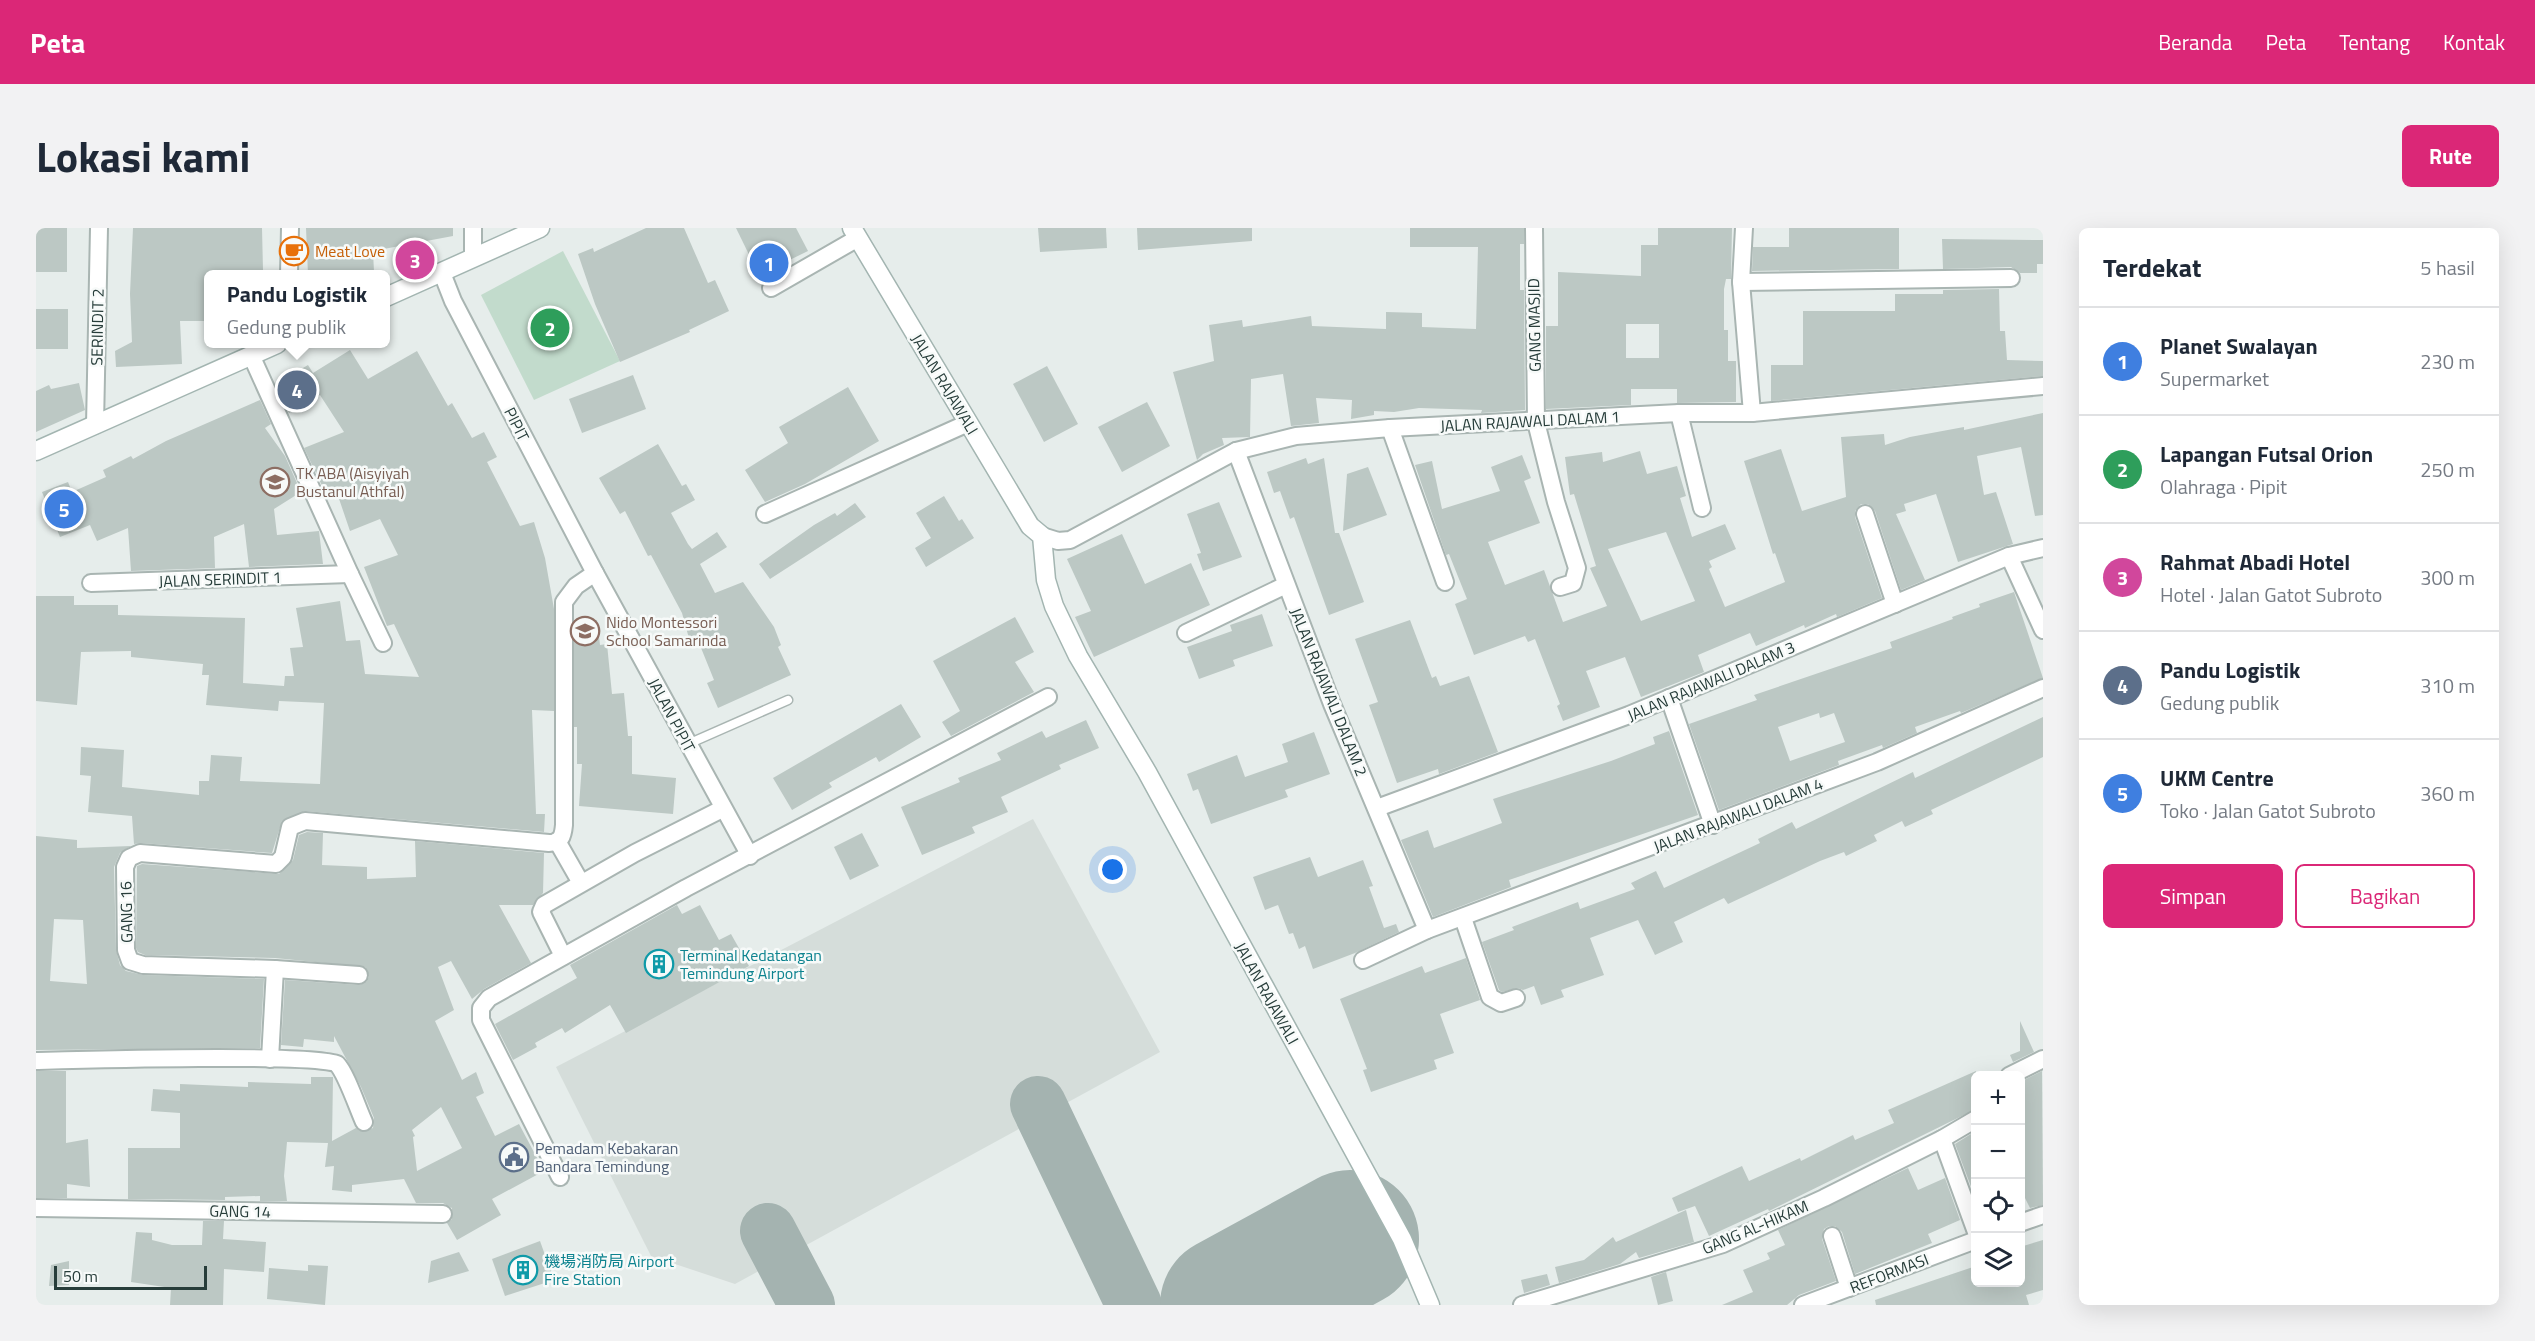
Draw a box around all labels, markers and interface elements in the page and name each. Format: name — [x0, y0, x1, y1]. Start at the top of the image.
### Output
text: Peta — [30, 21, 85, 64]
text: Beranda — [2158, 26, 2232, 58]
text: Peta — [2265, 26, 2306, 58]
text: Tentang — [2339, 26, 2410, 58]
text: Kontak — [2443, 26, 2505, 58]
text: Lokasi kami — [36, 124, 250, 188]
button: Rute — [2402, 125, 2499, 187]
cafe icon: Meat Love — [278, 235, 310, 267]
pin: 3 — [396, 237, 434, 282]
place label: Meat Love — [315, 239, 385, 263]
pin: 1 — [750, 240, 788, 285]
text: Terdekat — [2103, 248, 2202, 287]
text: 5 hasil — [2420, 252, 2475, 283]
popup — [204, 270, 390, 348]
text: Pandu Logistik — [227, 277, 367, 311]
street label: GANG MASJID — [1521, 278, 1547, 372]
street label: SERINDIT 2 — [84, 288, 110, 366]
pin: 2 — [530, 306, 570, 350]
text: Gedung publik — [227, 311, 346, 342]
street label: JALAN RAJAWALI — [905, 329, 985, 439]
text: Planet Swalayan — [2160, 329, 2318, 363]
text: 1 — [2117, 346, 2128, 377]
text: 230 m — [2420, 346, 2475, 377]
text: Supermarket — [2160, 363, 2269, 394]
pin: 4 — [278, 368, 316, 412]
street label: PIPIT — [498, 403, 536, 446]
street label: JALAN RAJAWALI DALAM 1 — [1440, 404, 1620, 438]
text: Lapangan Futsal Orion — [2160, 437, 2373, 471]
text: 2 — [2117, 454, 2128, 485]
text: 250 m — [2420, 454, 2475, 485]
place label: TK ABA (Aisyiyah Bustanul Athfal) — [296, 461, 409, 503]
school or university icon: TK ABA (Aisyiyah Bustanul Athfal) — [259, 466, 291, 498]
text: Olahraga · Pipit — [2160, 471, 2287, 502]
pin: 5 — [45, 486, 84, 532]
text: Rahmat Abadi Hotel — [2160, 545, 2350, 579]
text: 3 — [2117, 562, 2128, 593]
text: 300 m — [2420, 562, 2475, 593]
street label: JALAN SERINDIT 1 — [158, 565, 282, 593]
text: Hotel · Jalan Gatot Subroto — [2160, 579, 2382, 610]
street label: JALAN RAJAWALI DALAM 2 — [1284, 604, 1374, 780]
place label: Nido Montessori School Samarinda — [606, 610, 727, 652]
school or university icon: Nido Montessori School Samarinda — [569, 615, 601, 647]
street label: JALAN RAJAWALI DALAM 3 — [1623, 635, 1799, 727]
text: Pandu Logistik — [2160, 653, 2300, 687]
text: 4 — [2117, 670, 2128, 701]
text: 310 m — [2420, 670, 2475, 701]
street label: JALAN PIPIT — [642, 674, 702, 757]
text: Gedung publik — [2160, 687, 2279, 718]
text: UKM Centre — [2160, 761, 2274, 795]
street label: JALAN RAJAWALI DALAM 4 — [1650, 772, 1826, 858]
text: 5 — [2117, 778, 2128, 809]
text: 360 m — [2420, 778, 2475, 809]
text: Toko · Jalan Gatot Subroto — [2160, 795, 2376, 826]
your location — [1098, 855, 1127, 884]
button: Simpan — [2103, 864, 2283, 928]
button: Bagikan — [2295, 864, 2475, 928]
street label: GANG 16 — [113, 881, 139, 943]
street label: JALAN RAJAWALI — [1229, 937, 1305, 1049]
place label: Terminal Kedatangan Temindung Airport — [680, 943, 822, 985]
building icon: Terminal Kedatangan Temindung Airport — [643, 948, 675, 980]
map controls — [1971, 1071, 2025, 1287]
button: + — [1971, 1071, 2025, 1125]
button: − — [1971, 1125, 2025, 1179]
place label: Pemadam Kebakaran Bandara Temindung — [535, 1136, 678, 1178]
public building icon: Pemadam Kebakaran Bandara Temindung — [498, 1141, 530, 1173]
button: locate — [1971, 1179, 2025, 1233]
street label: GANG AL-HIKAM — [1698, 1194, 1812, 1260]
street label: GANG 14 — [209, 1198, 271, 1224]
button: layers — [1971, 1233, 2025, 1287]
street label: REFORMASI — [1846, 1247, 1932, 1299]
place label: 機場消防局 Airport Fire Station — [544, 1249, 675, 1291]
building icon: 機場消防局 Airport Fire Station — [507, 1254, 539, 1286]
scale bar — [54, 1263, 207, 1290]
text: 50 m — [63, 1264, 98, 1288]

